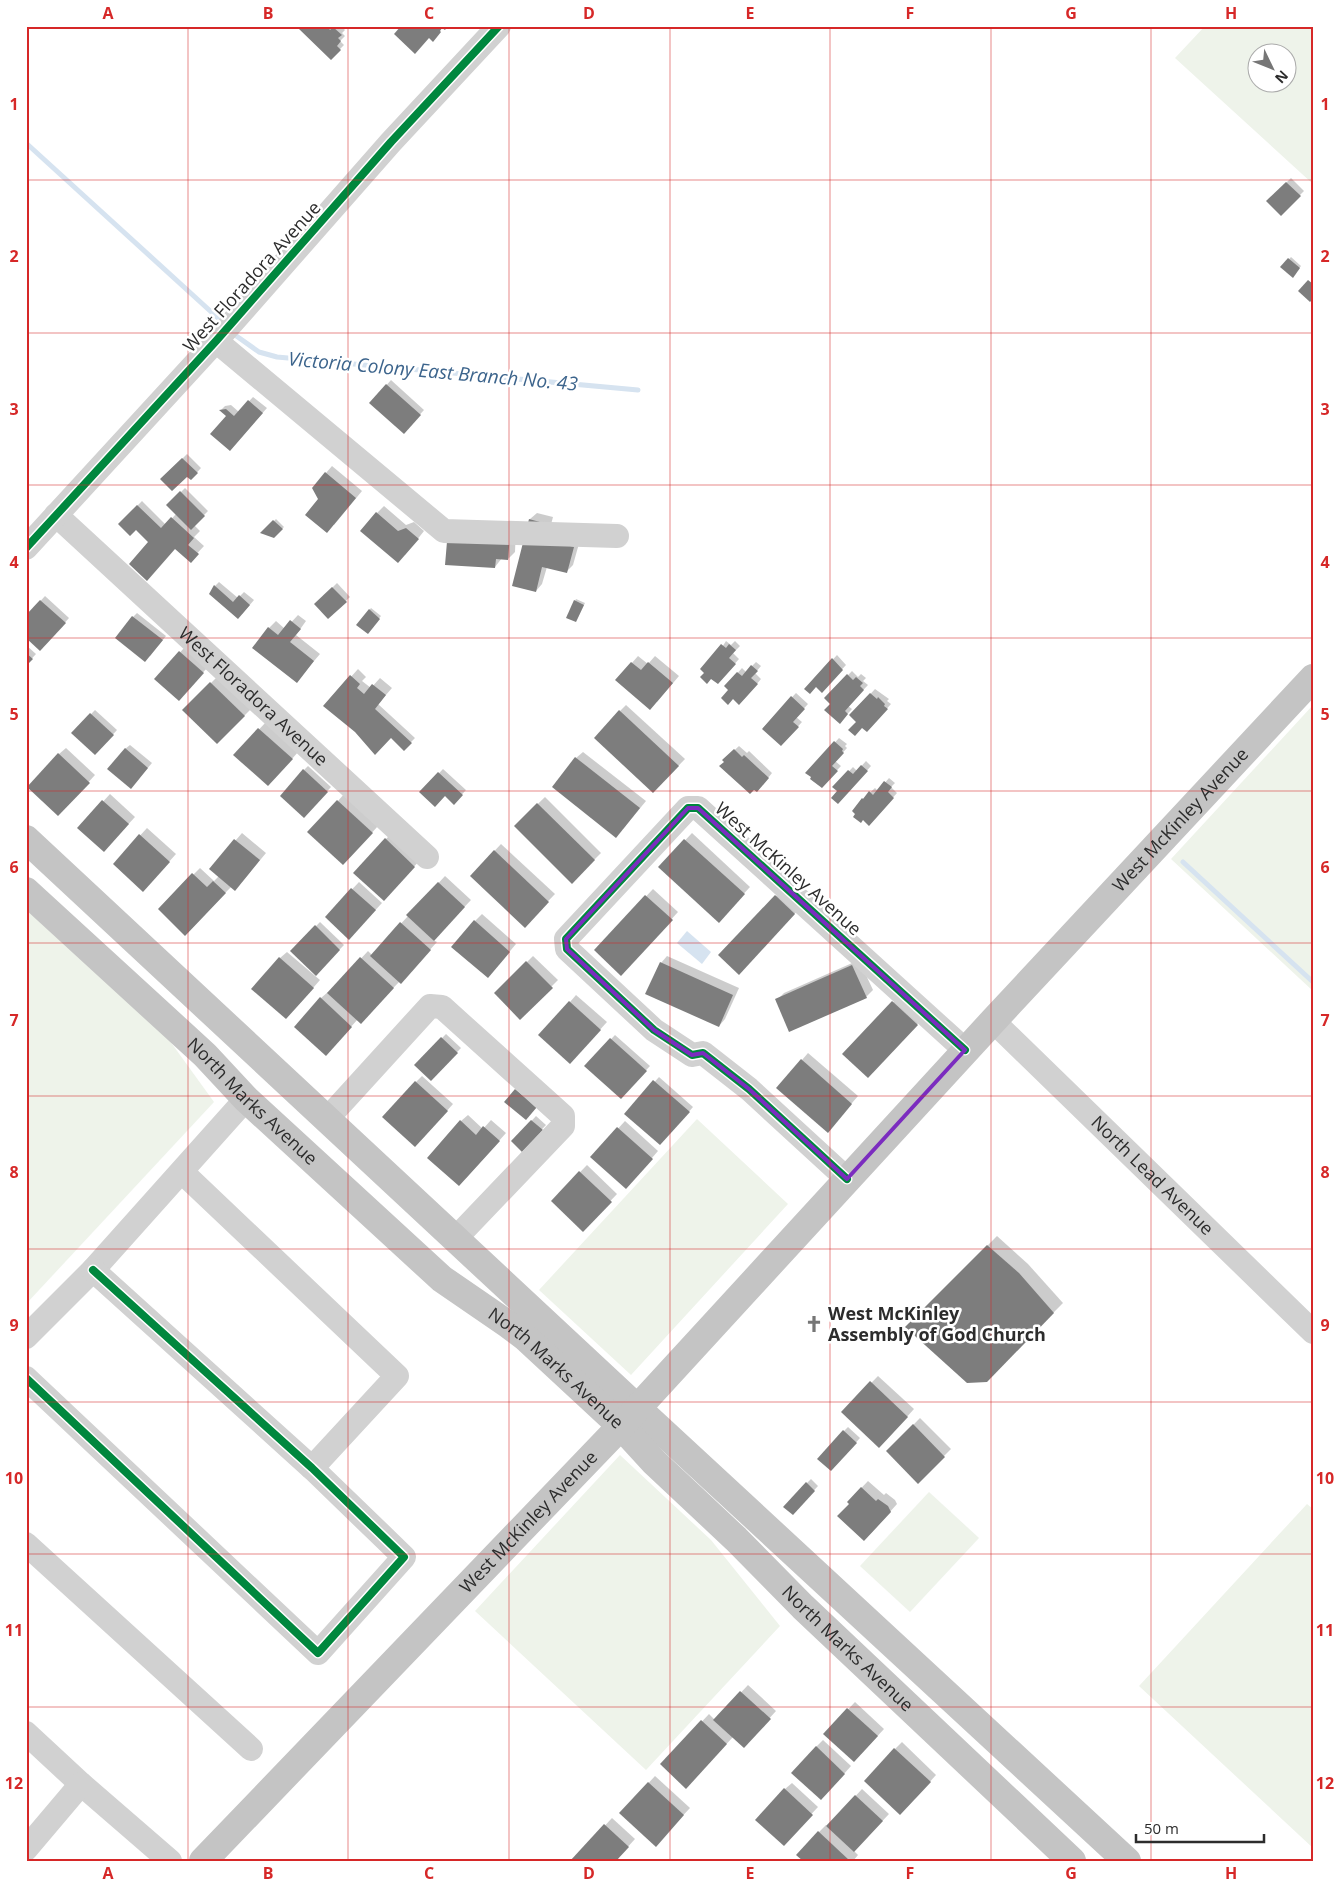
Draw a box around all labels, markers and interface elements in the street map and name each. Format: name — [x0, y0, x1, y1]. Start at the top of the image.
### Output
text: A — [102, 2, 114, 24]
text: B — [263, 2, 273, 24]
text: C — [424, 2, 434, 24]
text: D — [583, 2, 595, 24]
text: E — [746, 2, 755, 24]
text: F — [906, 2, 914, 24]
text: G — [1065, 2, 1077, 24]
text: H — [1225, 2, 1237, 24]
north arrow — [1246, 42, 1296, 92]
text: N — [1271, 67, 1293, 88]
text: 1 — [9, 93, 19, 115]
text: 1 — [1320, 93, 1330, 115]
street label: West Floradora Avenue — [177, 196, 325, 357]
text: 2 — [9, 245, 19, 267]
text: 2 — [1320, 245, 1330, 267]
water label: Victoria Colony East Branch No. 43 — [287, 345, 579, 397]
text: 3 — [9, 398, 19, 420]
text: 3 — [1320, 398, 1330, 420]
text: 4 — [9, 551, 19, 573]
text: 4 — [1320, 551, 1330, 573]
street label: West Floradora Avenue — [174, 621, 334, 771]
text: 5 — [9, 703, 19, 725]
text: 5 — [1320, 703, 1330, 725]
street label: West McKinley Avenue — [1107, 742, 1253, 897]
street label: West McKinley Avenue — [710, 796, 867, 940]
text: 6 — [9, 856, 19, 878]
text: 6 — [1320, 856, 1330, 878]
text: 7 — [9, 1009, 19, 1031]
text: 7 — [1320, 1009, 1330, 1031]
street label: North Marks Avenue — [183, 1032, 323, 1170]
street label: North Lead Avenue — [1087, 1110, 1219, 1240]
text: 8 — [9, 1161, 19, 1183]
text: 8 — [1320, 1161, 1330, 1183]
street label: North Marks Avenue — [484, 1301, 629, 1434]
place label: West McKinley Assembly of God Church — [828, 1301, 1046, 1346]
text: 9 — [9, 1314, 19, 1336]
church icon: West McKinley Assembly of God Church — [804, 1314, 824, 1334]
text: 9 — [1320, 1314, 1330, 1336]
street label: West McKinley Avenue — [454, 1445, 602, 1598]
text: 10 — [5, 1467, 23, 1489]
text: 10 — [1316, 1467, 1334, 1489]
street label: North Marks Avenue — [777, 1580, 919, 1716]
text: 11 — [5, 1619, 23, 1641]
text: 11 — [1316, 1619, 1334, 1641]
text: 12 — [5, 1772, 23, 1794]
text: 12 — [1316, 1772, 1334, 1794]
scale bar — [1136, 1812, 1264, 1844]
text: 50 m — [1144, 1818, 1179, 1838]
text: A — [102, 1862, 114, 1884]
text: B — [263, 1862, 273, 1884]
text: C — [424, 1862, 434, 1884]
text: D — [583, 1862, 595, 1884]
text: E — [746, 1862, 755, 1884]
text: F — [906, 1862, 914, 1884]
text: G — [1065, 1862, 1077, 1884]
text: H — [1225, 1862, 1237, 1884]

